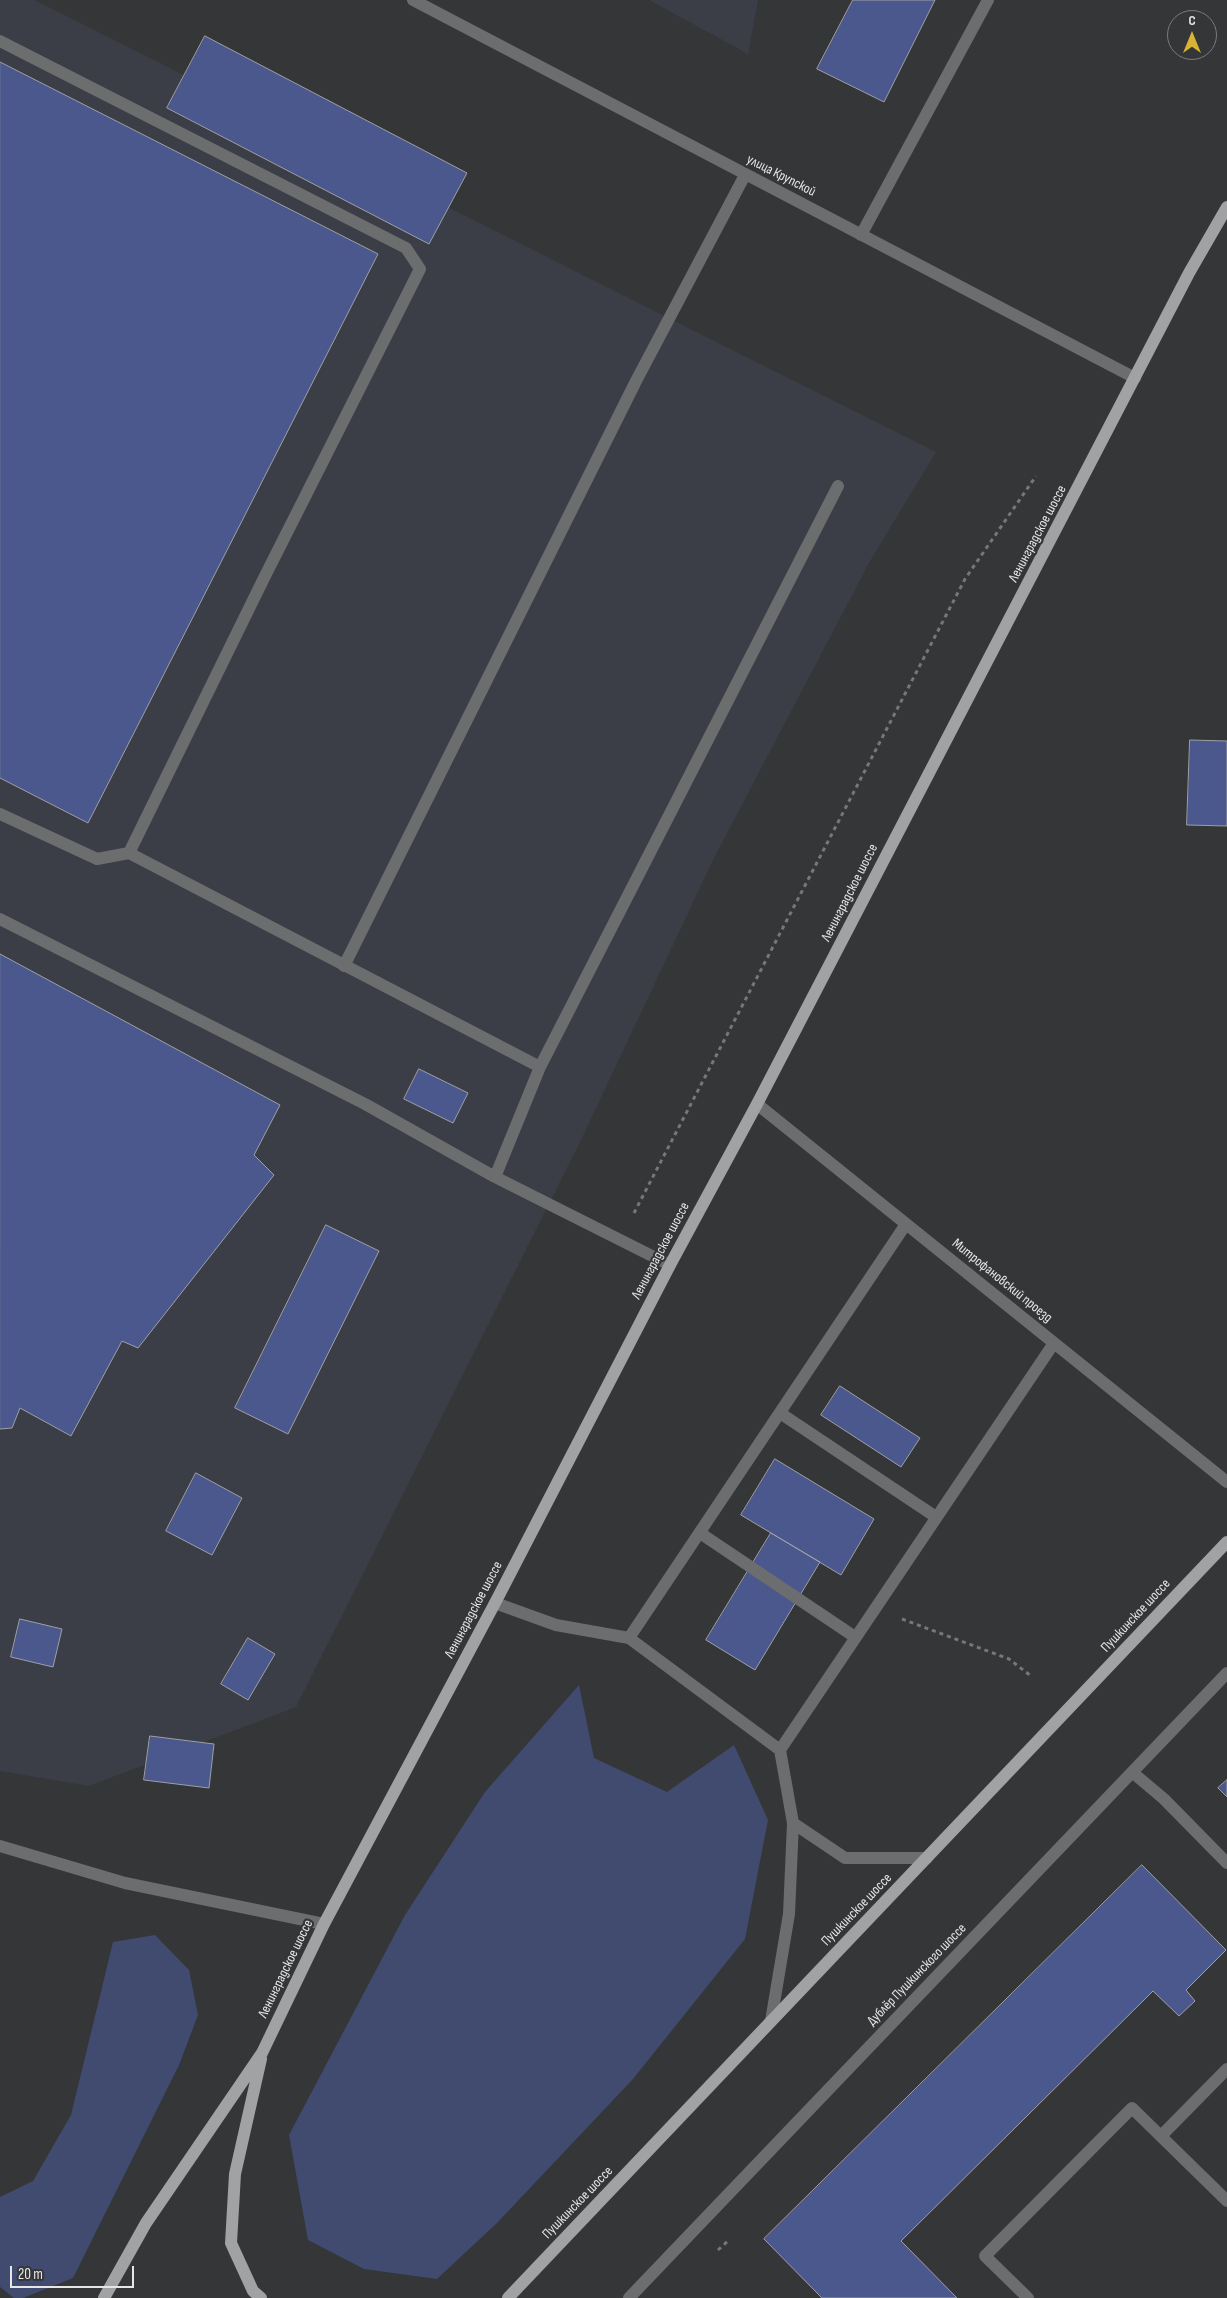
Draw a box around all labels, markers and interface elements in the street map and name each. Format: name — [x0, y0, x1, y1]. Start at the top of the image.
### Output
north arrow — [1167, 10, 1217, 60]
text: С — [1188, 12, 1196, 29]
street label: улица Крупской — [744, 151, 818, 201]
street label: Ленинградское шоссе — [1005, 483, 1071, 585]
street label: Ленинградское шоссе — [818, 841, 882, 945]
street label: Ленинградское шоссе — [628, 1200, 694, 1302]
street label: Митрофановский проезд — [948, 1235, 1056, 1327]
street label: Ленинградское шоссе — [441, 1559, 507, 1661]
street label: Пушкинское шоссе — [1098, 1576, 1174, 1656]
street label: Пушкинское шоссе — [818, 1870, 896, 1950]
street label: Ленинградское шоссе — [255, 1917, 317, 2021]
street label: Дублёр Пушкинского шоссе — [864, 1920, 970, 2030]
street label: Пушкинское шоссе — [539, 2163, 617, 2243]
scale bar — [12, 2256, 136, 2288]
text: 20 m — [18, 2265, 43, 2284]

